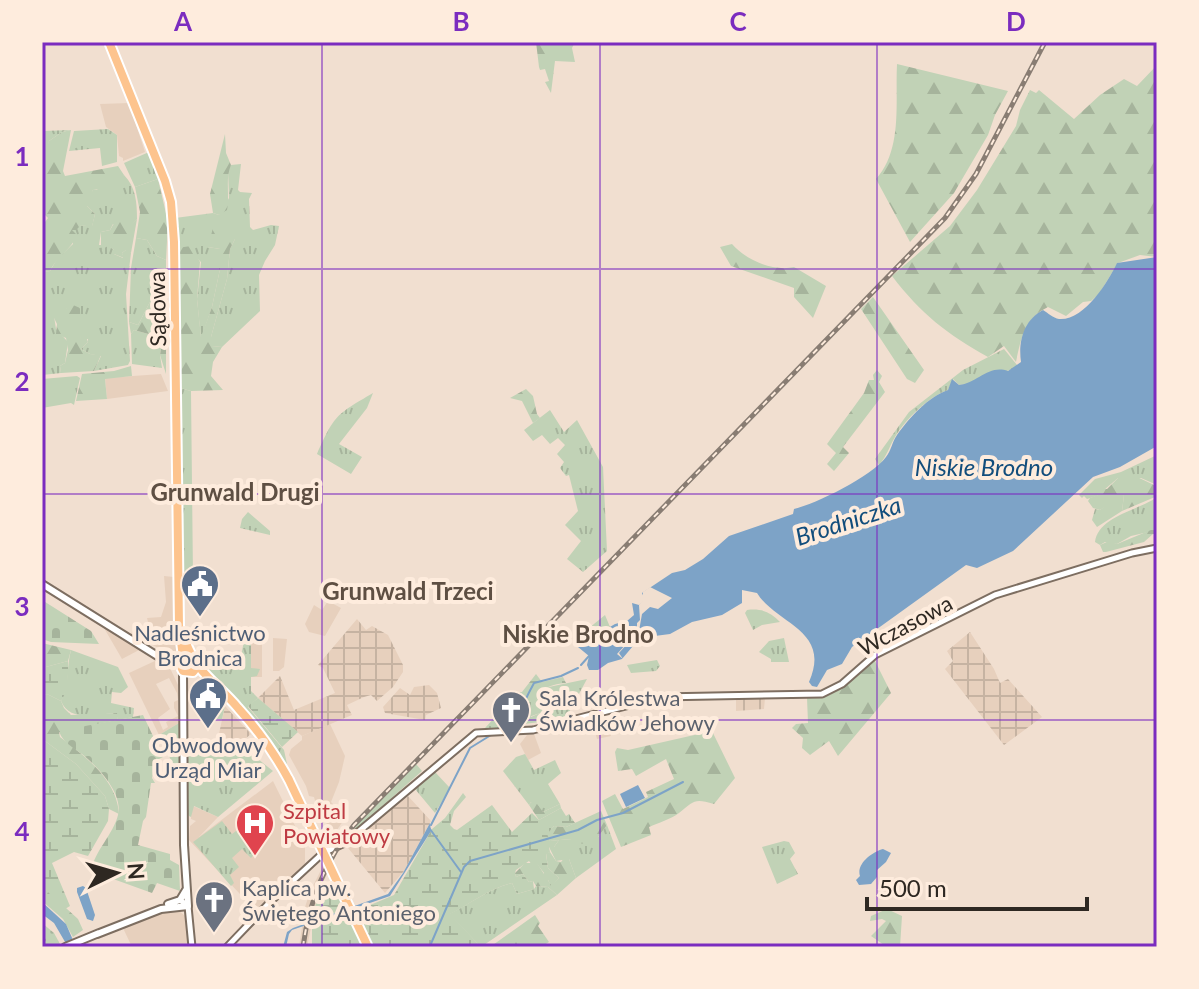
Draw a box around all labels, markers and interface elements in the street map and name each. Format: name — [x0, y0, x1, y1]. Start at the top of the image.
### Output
text: A — [173, 5, 193, 37]
text: B — [452, 5, 470, 37]
text: C — [729, 5, 747, 37]
text: D — [1006, 5, 1026, 37]
text: 1 — [14, 140, 30, 172]
street label: Sądowa — [143, 271, 171, 347]
text: 2 — [14, 365, 30, 397]
water label: Niskie Brodno — [915, 452, 1053, 481]
district label: Grunwald Drugi — [150, 477, 320, 506]
water label: Brodniczka — [791, 489, 905, 551]
public building icon: Nadleśnictwo Brodnica — [179, 563, 221, 618]
district label: Grunwald Trzeci — [322, 576, 494, 605]
street label: Wczasowa — [853, 589, 957, 661]
text: 3 — [14, 590, 30, 622]
place label: Nadleśnictwo Brodnica — [134, 619, 266, 671]
district label: Niskie Brodno — [502, 619, 654, 648]
public building icon: Obwodowy Urząd Miar — [187, 675, 229, 730]
place label: Sala Królestwa Świadków Jehowy — [539, 684, 715, 736]
church icon: Sala Królestwa Świadków Jehowy — [490, 689, 532, 744]
place label: Obwodowy Urząd Miar — [152, 731, 265, 783]
place label: Szpital Powiatowy — [283, 797, 391, 849]
hospital icon: Szpital Powiatowy — [234, 802, 276, 857]
text: 4 — [14, 815, 30, 847]
north arrow — [76, 833, 156, 913]
scale bar — [867, 861, 1087, 911]
text: N — [122, 862, 151, 881]
text: 500 m — [879, 873, 947, 902]
place label: Kaplica pw. Świętego Antoniego — [242, 874, 436, 926]
church icon: Kaplica pw. Świętego Antoniego — [193, 879, 235, 934]

